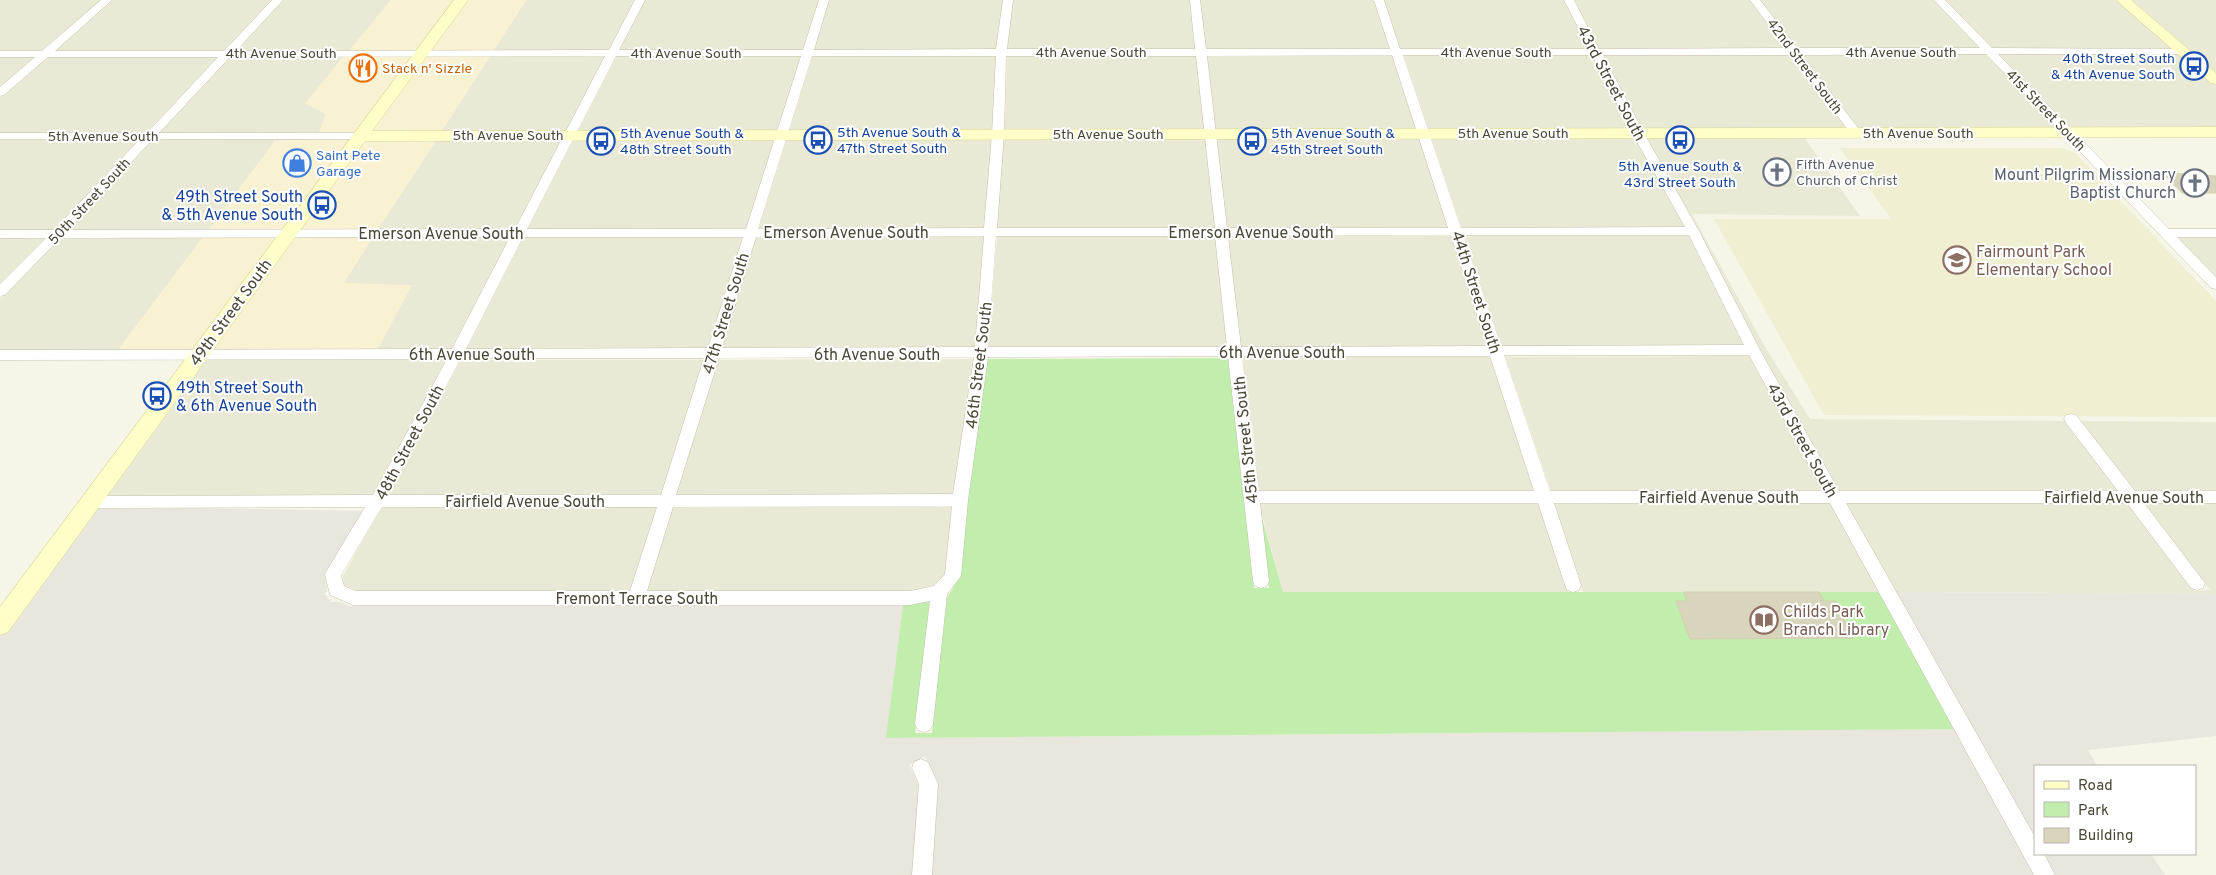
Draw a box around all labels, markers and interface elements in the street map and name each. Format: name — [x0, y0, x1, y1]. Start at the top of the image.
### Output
street label: 42nd Street South — [1762, 16, 1845, 118]
street label: 43rd Street South — [1571, 23, 1649, 145]
street label: 4th Avenue South — [1035, 45, 1147, 62]
street label: 4th Avenue South — [1440, 45, 1552, 62]
street label: 4th Avenue South — [1845, 45, 1957, 62]
street label: 4th Avenue South — [225, 46, 337, 63]
street label: 4th Avenue South — [630, 46, 742, 63]
place label: 40th Street South & 4th Avenue South — [2051, 51, 2175, 84]
bus stop icon: 40th Street South & 4th Avenue South — [2179, 51, 2209, 81]
restaurant icon: Stack n' Sizzle — [348, 53, 378, 83]
place label: Stack n' Sizzle — [382, 61, 472, 78]
street label: 41st Street South — [2002, 67, 2088, 156]
bus stop icon: 5th Avenue South & 47th Street South — [803, 125, 833, 155]
place label: 5th Avenue South & 47th Street South — [837, 125, 961, 158]
bus stop icon: 5th Avenue South & 43rd Street South — [1665, 125, 1695, 155]
bus stop icon: 5th Avenue South & 48th Street South — [586, 126, 616, 156]
place label: 5th Avenue South & 48th Street South — [620, 126, 744, 159]
bus stop icon: 5th Avenue South & 45th Street South — [1237, 126, 1267, 156]
place label: 5th Avenue South & 45th Street South — [1271, 126, 1395, 159]
street label: 5th Avenue South — [1457, 126, 1569, 143]
street label: 5th Avenue South — [1862, 126, 1974, 143]
street label: 5th Avenue South — [1052, 127, 1164, 144]
street label: 5th Avenue South — [452, 128, 564, 145]
street label: 5th Avenue South — [47, 129, 159, 146]
shop icon: Saint Pete Garage — [282, 148, 312, 178]
place label: Saint Pete Garage — [316, 148, 381, 181]
street label: 50th Street South — [46, 155, 135, 249]
church icon: Fifth Avenue Church of Christ — [1762, 157, 1792, 187]
place label: Fifth Avenue Church of Christ — [1796, 157, 1898, 190]
place label: 5th Avenue South & 43rd Street South — [1618, 159, 1742, 192]
place label: Mount Pilgrim Missionary Baptist Church — [1994, 166, 2176, 204]
church icon: Mount Pilgrim Missionary Baptist Church — [2180, 168, 2210, 198]
place label: 49th Street South & 5th Avenue South — [161, 188, 303, 226]
bus stop icon: 49th Street South & 5th Avenue South — [307, 190, 337, 220]
street label: Emerson Avenue South — [763, 224, 929, 244]
street label: Emerson Avenue South — [1168, 224, 1334, 244]
street label: Emerson Avenue South — [358, 225, 524, 245]
street label: 44th Street South — [1446, 229, 1504, 357]
place label: Fairmount Park Elementary School — [1976, 243, 2112, 281]
school or university icon: Fairmount Park Elementary School — [1942, 245, 1972, 275]
street label: 47th Street South — [699, 250, 755, 377]
street label: 49th Street South — [186, 256, 277, 371]
street label: 46th Street South — [962, 301, 998, 430]
street label: 6th Avenue South — [1219, 344, 1345, 364]
street label: 6th Avenue South — [409, 346, 535, 366]
street label: 6th Avenue South — [814, 346, 940, 366]
street label: 45th Street South — [1230, 375, 1264, 505]
place label: 49th Street South & 6th Avenue South — [176, 379, 317, 417]
street label: 43rd Street South — [1761, 380, 1841, 502]
bus stop icon: 49th Street South & 6th Avenue South — [142, 381, 172, 411]
street label: 48th Street South — [372, 382, 450, 504]
street label: Fairfield Avenue South — [1639, 489, 1799, 509]
street label: Fairfield Avenue South — [2044, 489, 2204, 509]
street label: Fairfield Avenue South — [445, 493, 605, 513]
street label: Fremont Terrace South — [556, 590, 718, 610]
place label: Childs Park Branch Library — [1783, 603, 1889, 641]
library icon: Childs Park Branch Library — [1749, 605, 1779, 635]
legend — [2034, 765, 2196, 855]
text: Road — [2078, 777, 2113, 796]
text: Park — [2078, 802, 2109, 821]
text: Building — [2078, 827, 2133, 846]

